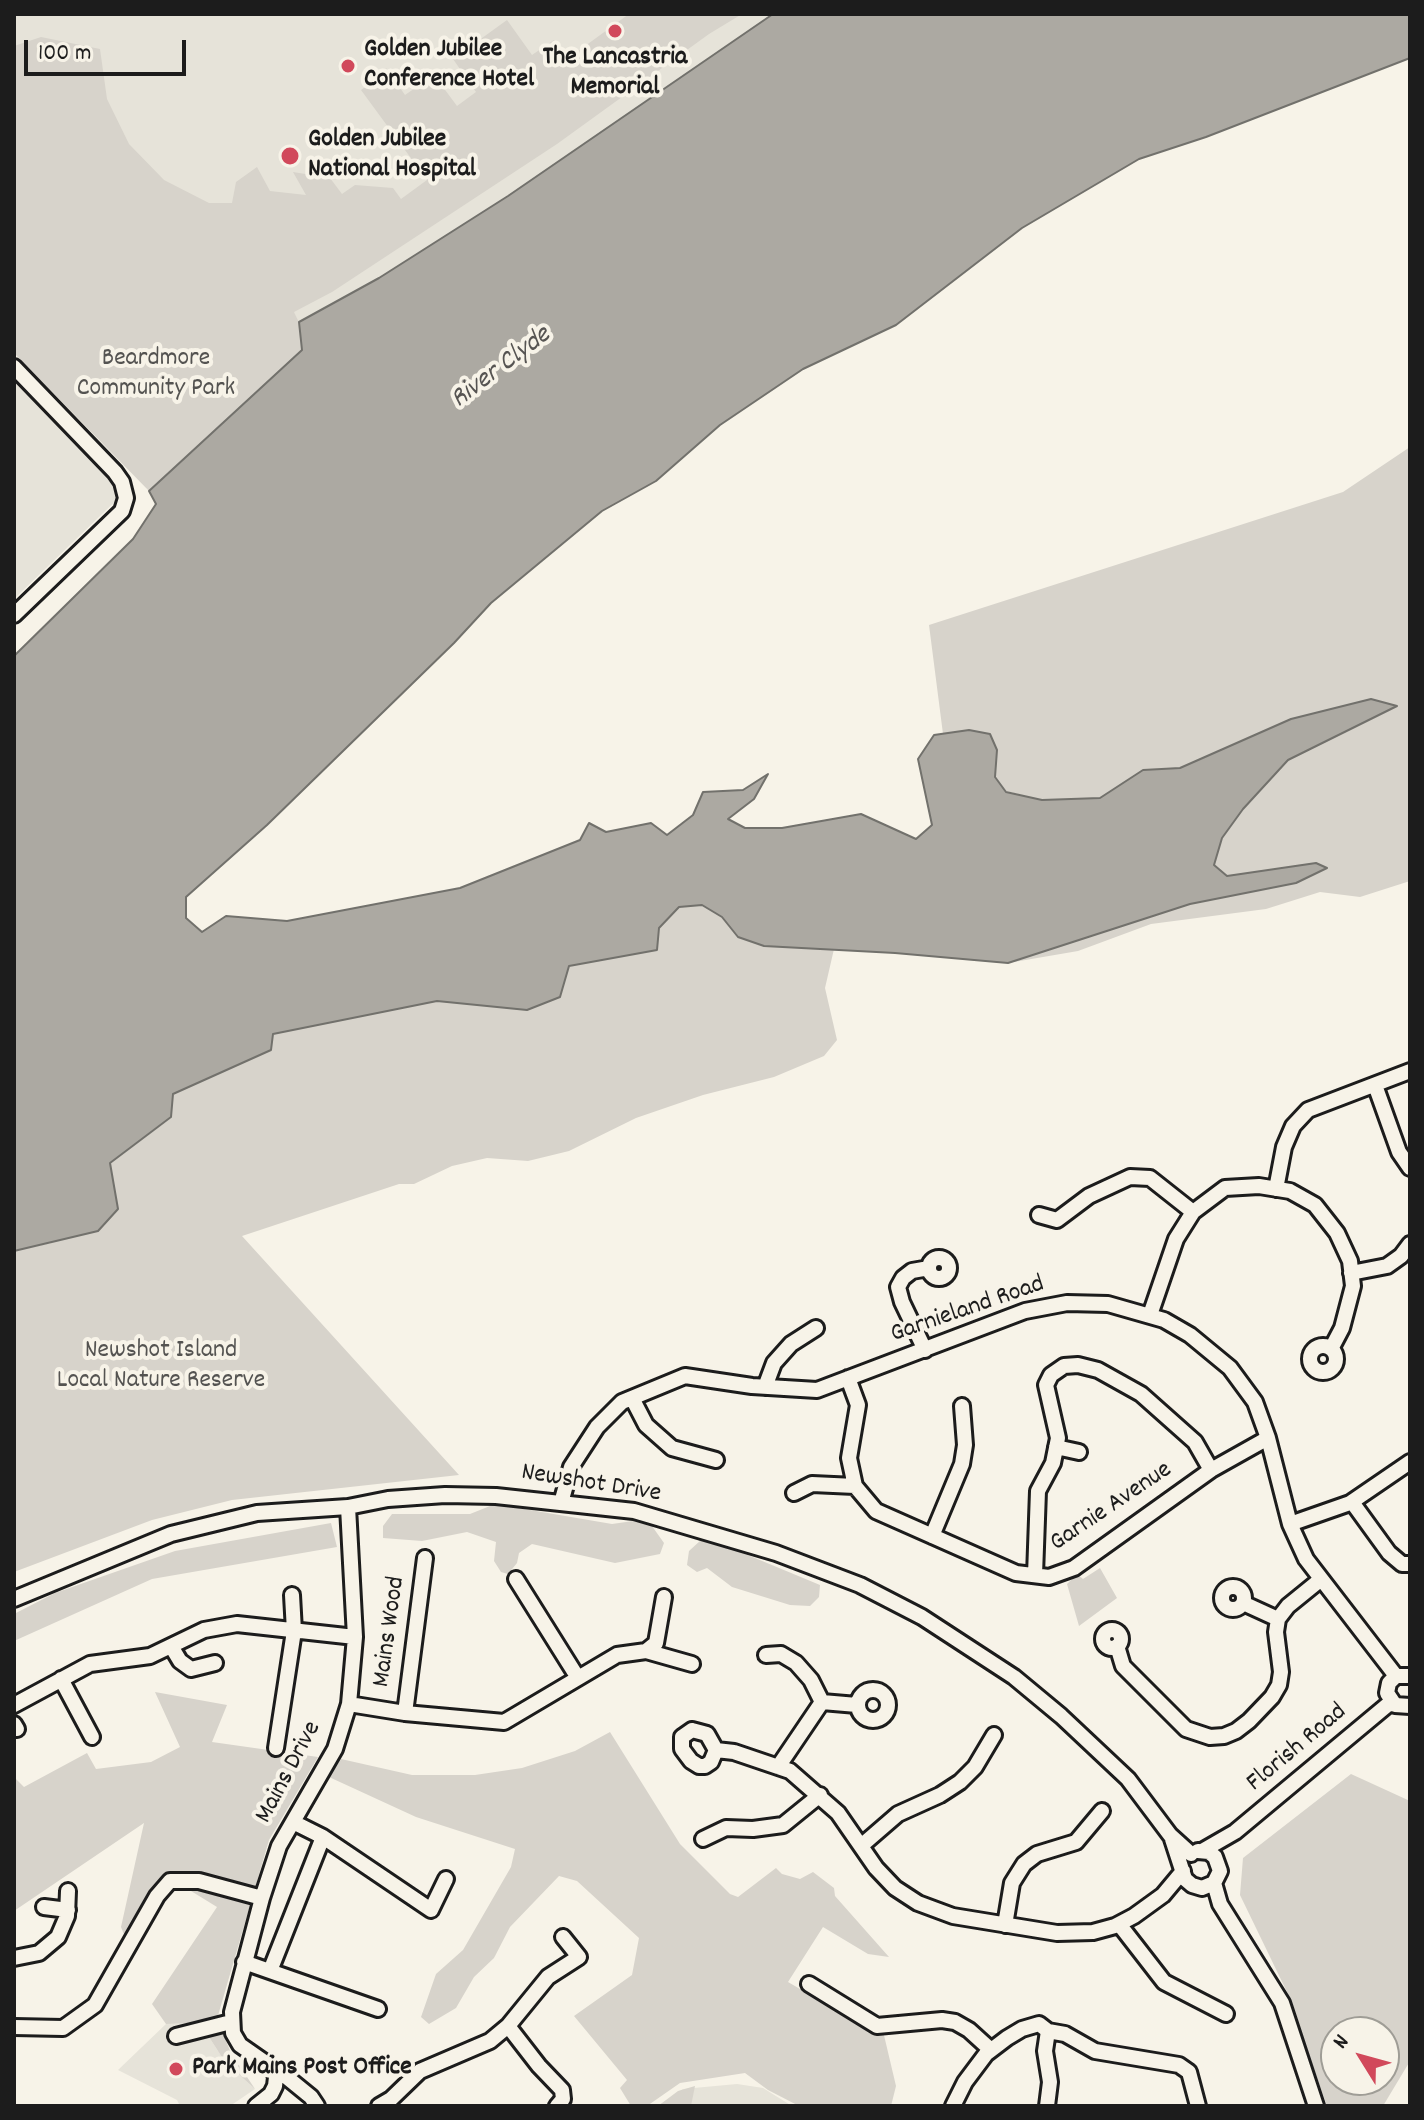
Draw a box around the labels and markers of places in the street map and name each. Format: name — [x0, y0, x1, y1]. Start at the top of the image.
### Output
marker: The Lancastria Memorial — [606, 22, 624, 40]
place label: Golden Jubilee Conference Hotel — [364, 35, 534, 96]
place label: The Lancastria Memorial — [543, 43, 687, 104]
marker: Golden Jubilee Conference Hotel — [339, 57, 357, 75]
place label: Golden Jubilee National Hospital — [308, 125, 476, 186]
marker: Golden Jubilee National Hospital — [279, 145, 301, 167]
place label: Park Mains Post Office — [192, 2053, 412, 2085]
marker: Park Mains Post Office — [167, 2060, 185, 2078]

